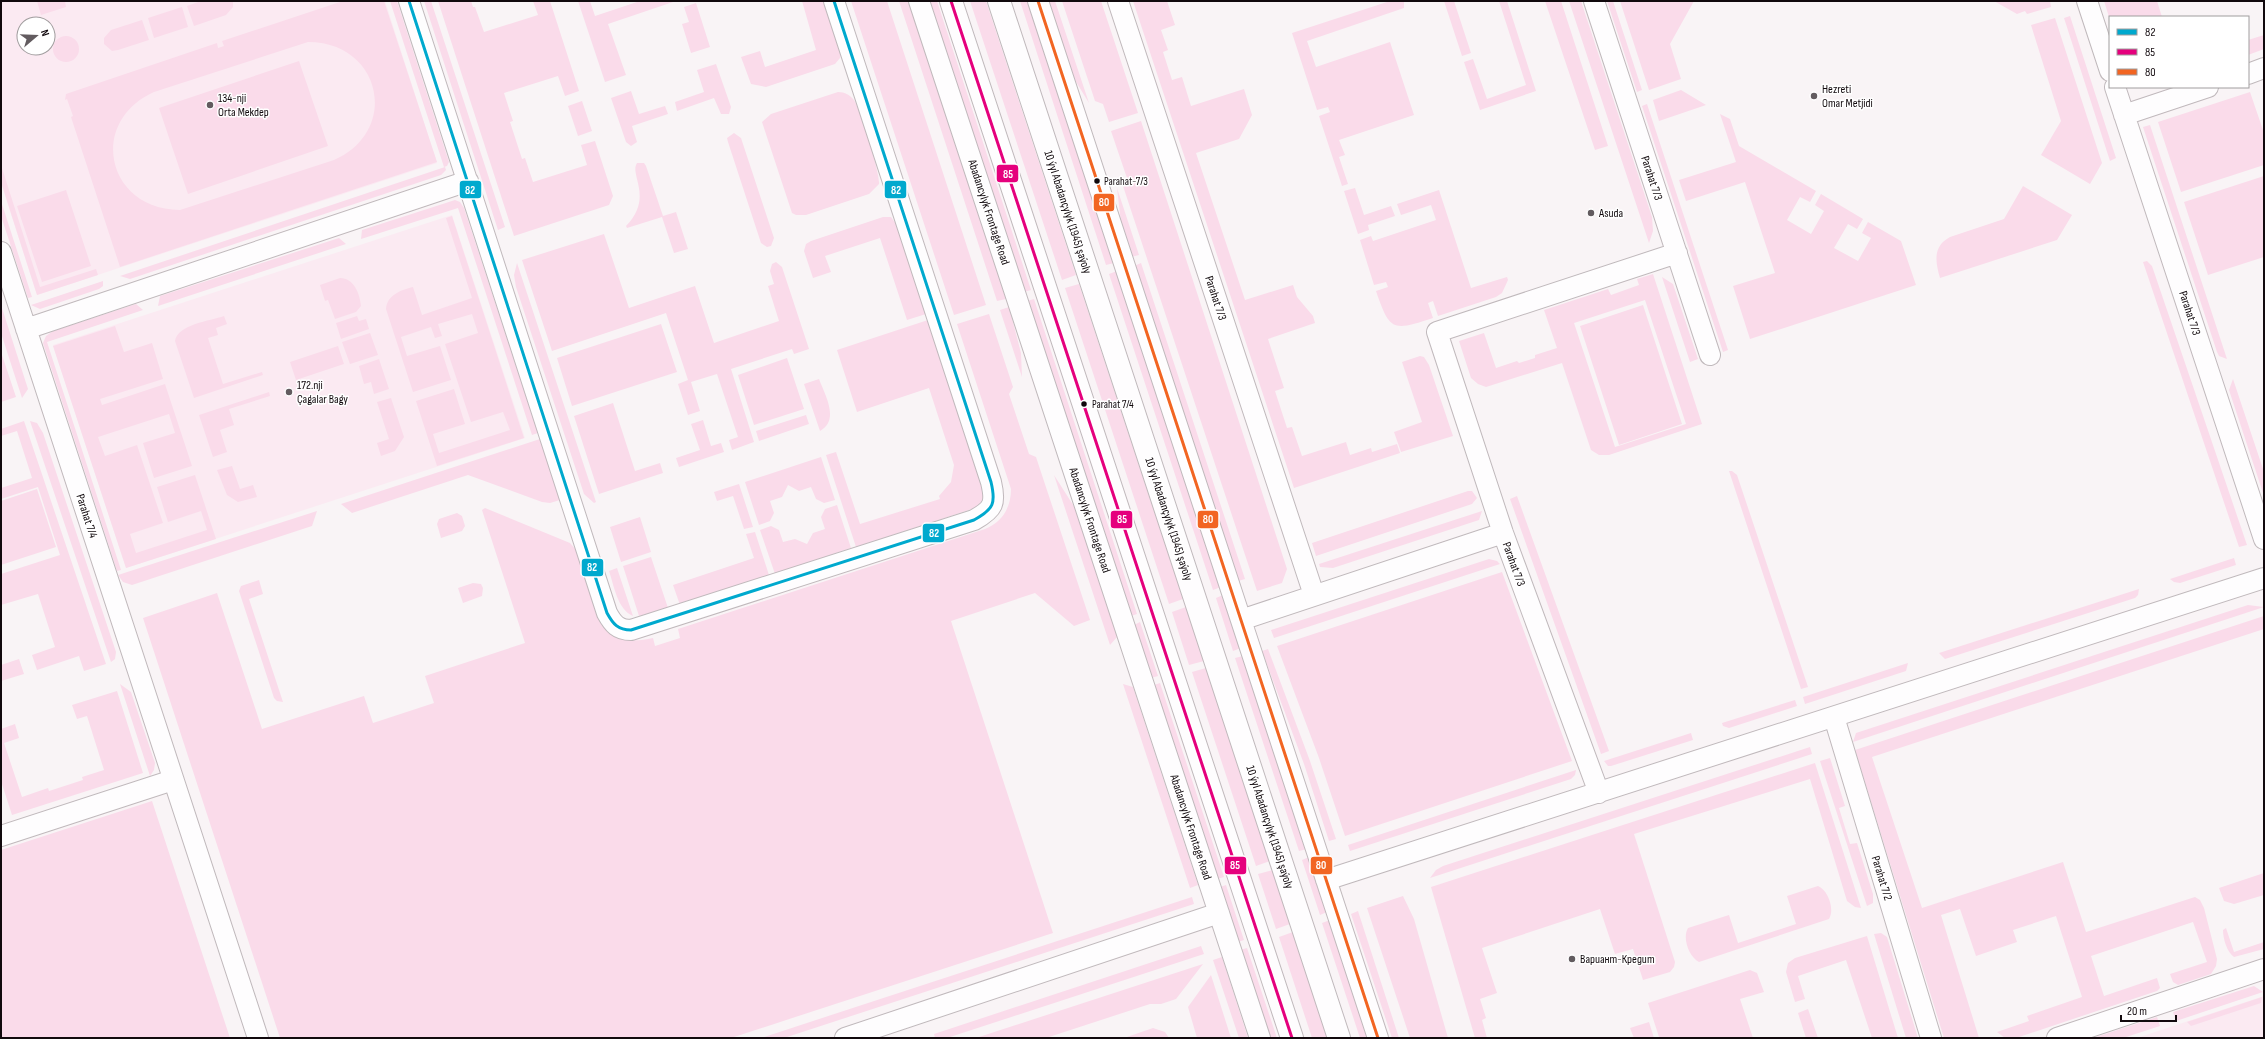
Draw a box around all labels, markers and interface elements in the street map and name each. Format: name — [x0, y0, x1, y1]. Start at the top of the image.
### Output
north arrow — [16, 16, 56, 56]
legend — [2109, 16, 2249, 88]
text: 82 — [2145, 25, 2155, 40]
text: N — [38, 28, 52, 38]
text: 85 — [2145, 45, 2155, 60]
text: 80 — [2145, 65, 2156, 80]
place label: Hezreti Omar Metjidi — [1822, 82, 1873, 111]
place label: 134-nji Orta Mekdep — [218, 91, 269, 120]
marker: Hezreti Omar Metjidi — [1809, 91, 1819, 101]
marker: 134-nji Orta Mekdep — [205, 100, 215, 110]
street label: 10 ýyl Abadançylyk (1945) şaýoly — [1040, 149, 1095, 276]
street label: Parahat 7/3 — [1637, 154, 1666, 202]
street label: Abadancylyk Frontage Road — [964, 157, 1013, 267]
line badge: 85 — [996, 164, 1019, 183]
text: 85 — [1003, 168, 1013, 181]
place label: Parahat-7/3 — [1104, 175, 1148, 188]
marker: Parahat-7/3 — [1092, 176, 1102, 186]
line badge: 82 — [459, 180, 482, 199]
line badge: 82 — [884, 180, 907, 199]
text: 82 — [465, 184, 475, 197]
text: 82 — [891, 184, 901, 197]
line badge: 80 — [1093, 193, 1115, 212]
text: 80 — [1099, 196, 1109, 209]
place label: Asuda — [1598, 206, 1624, 221]
marker: Asuda — [1586, 208, 1596, 218]
street label: Parahat 7/3 — [1201, 274, 1230, 322]
street label: Parahat 7/3 — [2175, 289, 2204, 337]
place label: 172.nji Çagalar Bagy — [297, 378, 348, 407]
marker: 172.nji Çagalar Bagy — [284, 387, 294, 397]
place label: Parahat 7/4 — [1092, 398, 1134, 411]
marker: Parahat 7/4 — [1079, 399, 1089, 409]
street label: 10 ýyl Abadançylyk (1945) şaýoly — [1141, 456, 1196, 583]
street label: Abadancylyk Frontage Road — [1065, 465, 1114, 575]
street label: Parahat 7/4 — [72, 492, 101, 540]
line badge: 85 — [1110, 510, 1133, 529]
line badge: 80 — [1197, 510, 1219, 529]
text: 85 — [1117, 513, 1127, 526]
text: 80 — [1203, 513, 1213, 526]
line badge: 82 — [922, 523, 945, 543]
text: 82 — [929, 527, 939, 540]
street label: Parahat 7/3 — [1499, 540, 1528, 588]
line badge: 82 — [581, 558, 604, 577]
text: 82 — [587, 561, 597, 574]
street label: 10 ýyl Abadançylyk (1945) şaýoly — [1242, 764, 1297, 891]
street label: Abadancylyk Frontage Road — [1166, 772, 1215, 882]
street label: Parahat 7/2 — [1868, 854, 1895, 902]
line badge: 85 — [1224, 856, 1247, 875]
line badge: 80 — [1310, 856, 1333, 875]
text: 85 — [1230, 859, 1240, 872]
text: 80 — [1316, 859, 1326, 872]
place label: Вариант-Кредит — [1580, 952, 1655, 967]
marker: Вариант-Кредит — [1567, 954, 1577, 964]
scale bar — [2121, 997, 2176, 1023]
text: 20 m — [2127, 1004, 2147, 1019]

